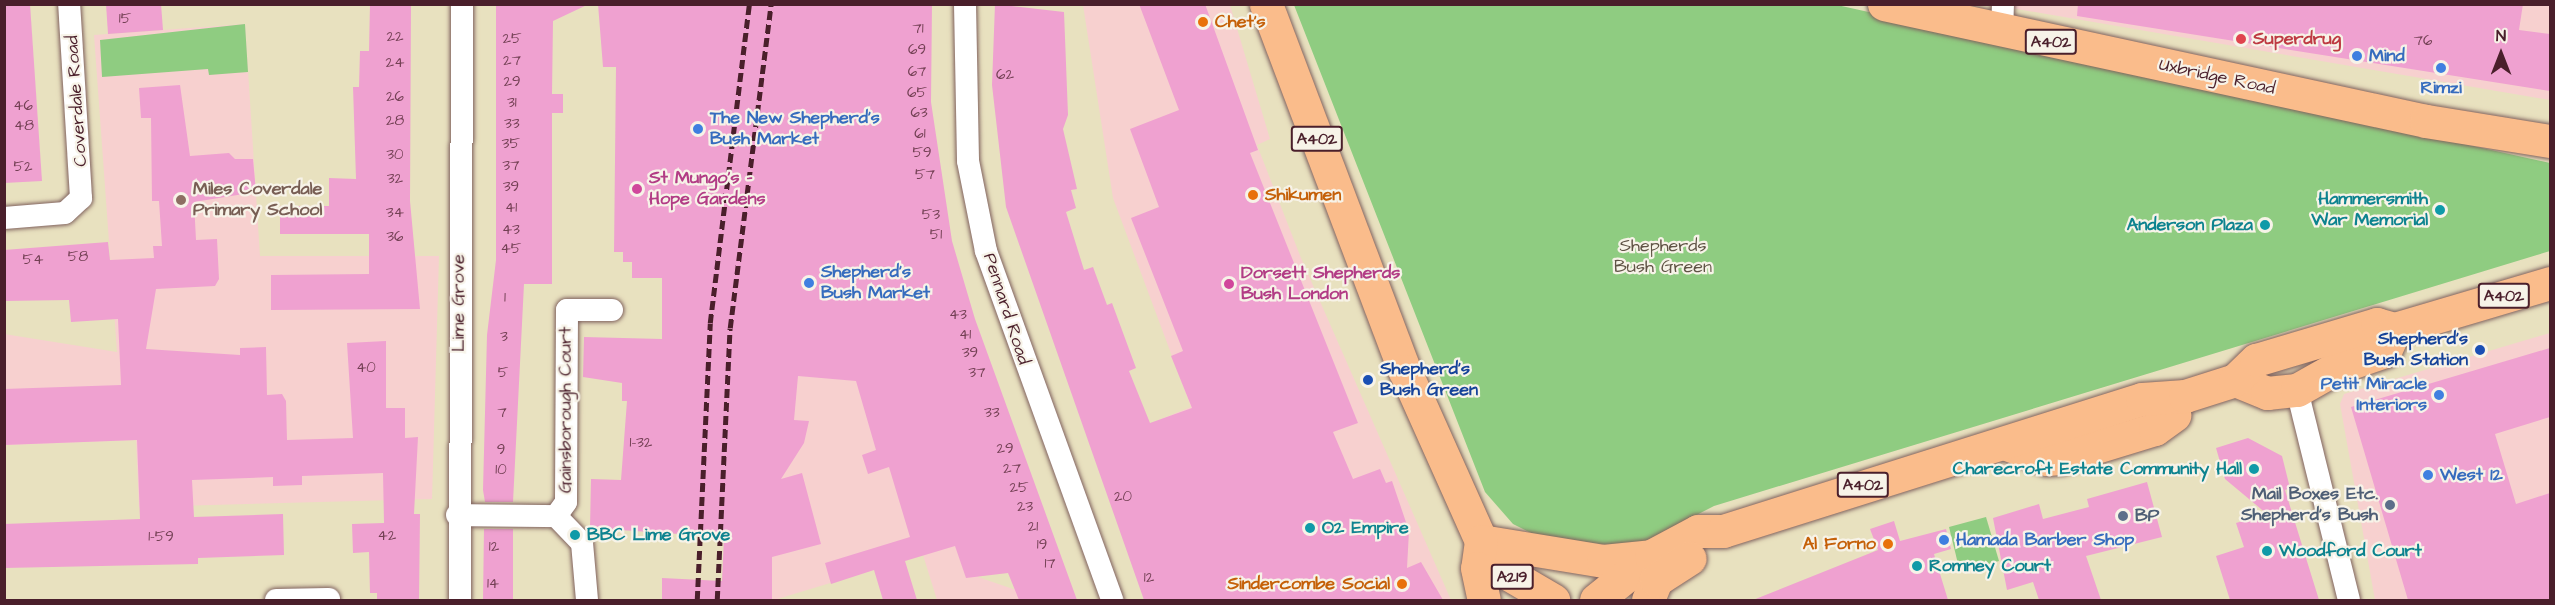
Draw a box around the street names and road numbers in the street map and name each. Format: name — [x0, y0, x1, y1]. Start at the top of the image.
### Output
road number: A402 — [2024, 29, 2078, 55]
street label: Coverdale Road — [62, 35, 92, 167]
street label: Uxbridge Road — [2157, 54, 2277, 100]
road number: A402 — [1290, 126, 1344, 152]
street label: Pennard Road — [978, 250, 1034, 368]
street label: Lime Grove — [448, 254, 470, 352]
road number: A402 — [2477, 283, 2531, 309]
street label: Gainsborough Court — [555, 327, 577, 493]
road number: A402 — [1836, 472, 1890, 498]
road number: A219 — [1490, 564, 1534, 590]

